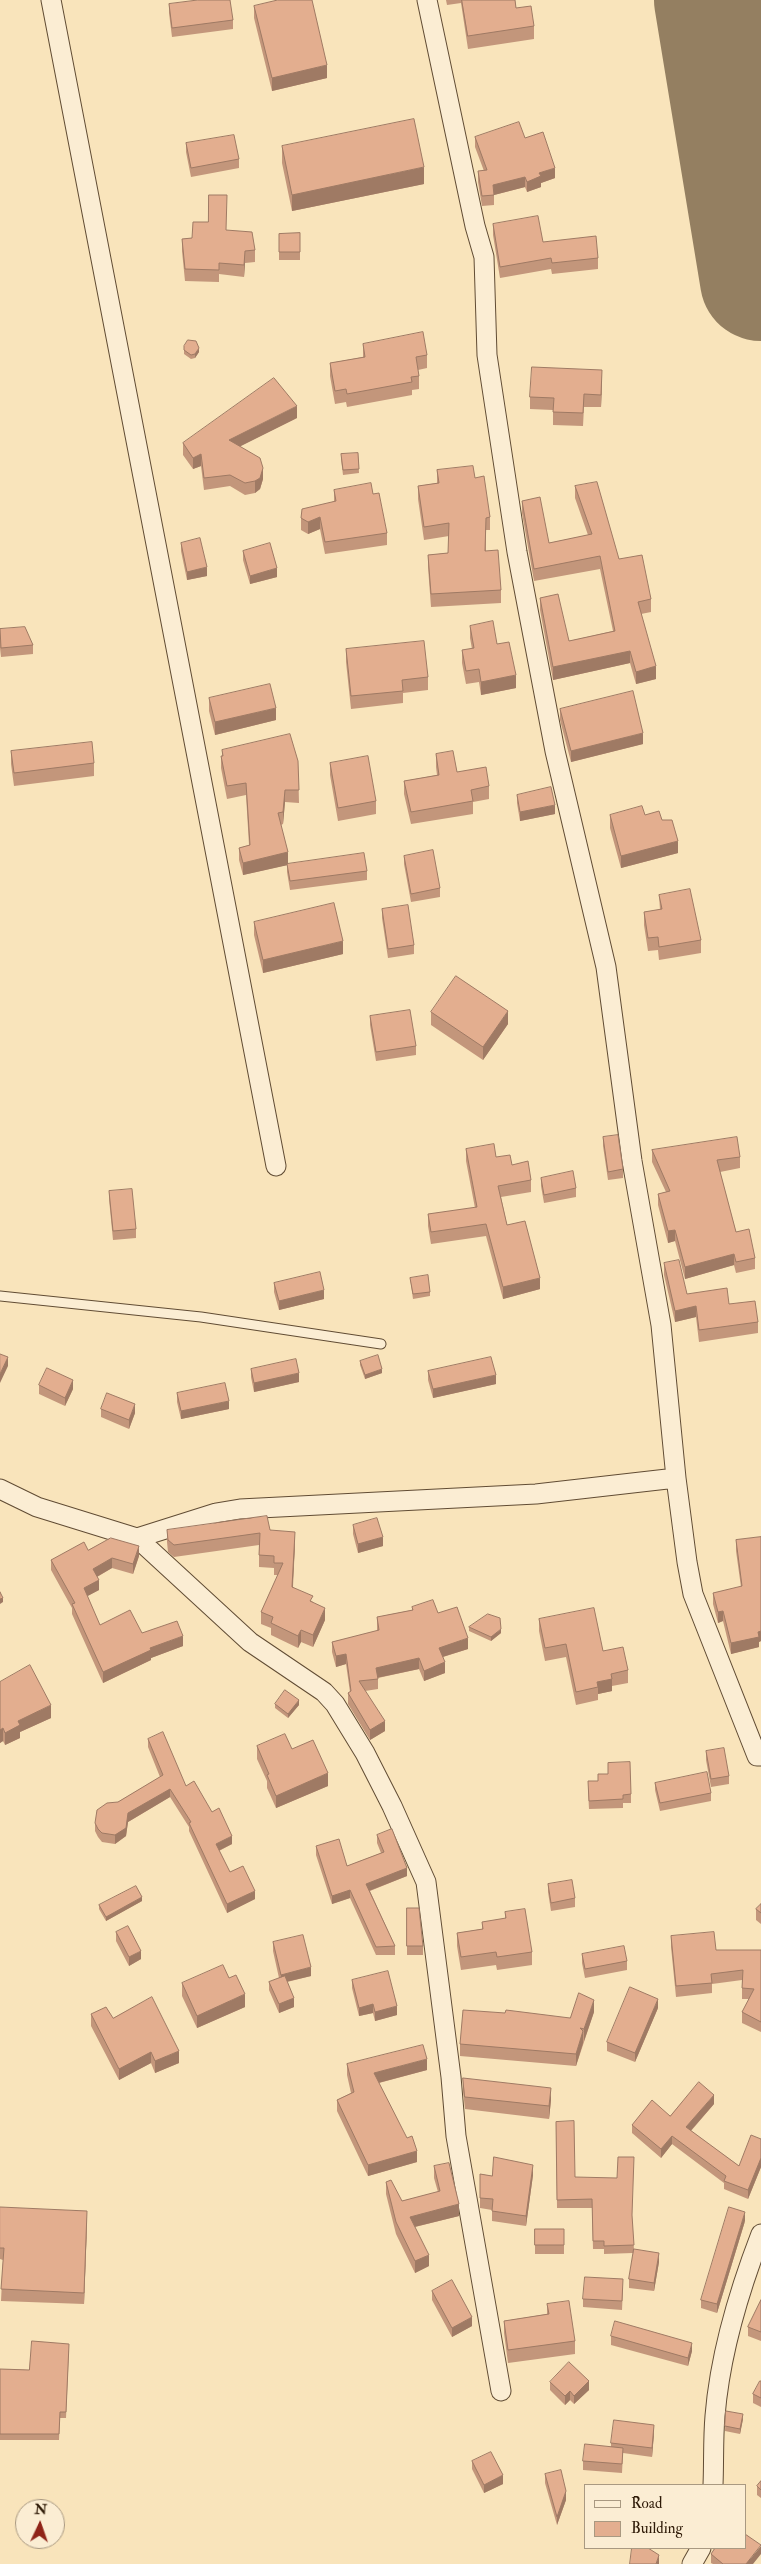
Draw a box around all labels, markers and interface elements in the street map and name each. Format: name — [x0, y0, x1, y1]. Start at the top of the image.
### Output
legend — [584, 2484, 746, 2549]
text: Road — [631, 2494, 662, 2513]
north arrow — [15, 2499, 65, 2549]
text: N — [34, 2501, 47, 2518]
text: Building — [631, 2519, 683, 2538]

